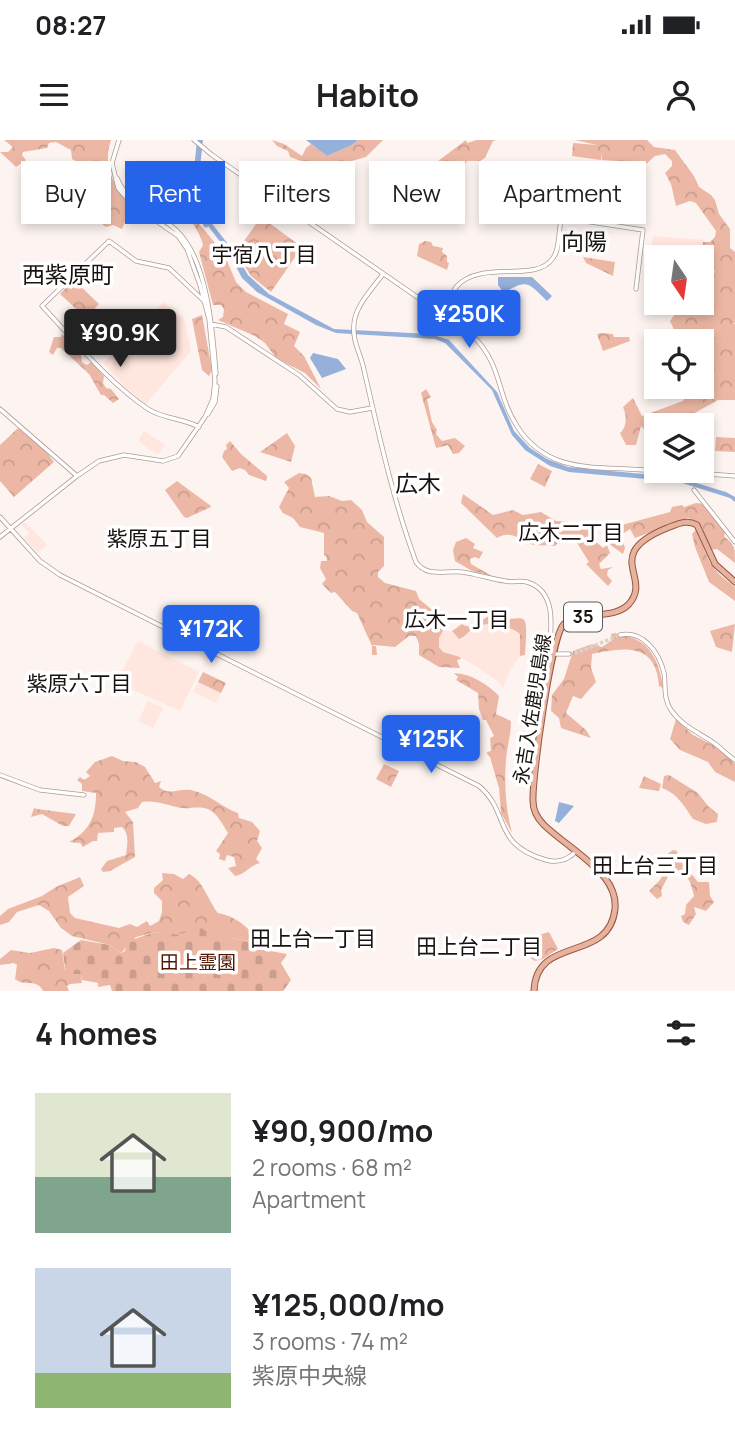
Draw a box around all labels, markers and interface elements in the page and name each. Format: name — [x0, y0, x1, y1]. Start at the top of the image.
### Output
text: 08:27 — [35, 7, 106, 43]
text: Habito — [316, 73, 419, 117]
icon: menu — [35, 76, 73, 114]
icon: person — [662, 76, 700, 114]
chip: Buy — [21, 161, 111, 224]
chip: Rent — [125, 161, 225, 224]
chip: Filters — [239, 161, 355, 224]
chip: New — [369, 161, 465, 224]
chip: Apartment — [479, 161, 646, 224]
district label: 向陽 — [561, 225, 607, 257]
district label: 宇宿八丁目 — [212, 240, 317, 268]
north arrow — [644, 245, 714, 315]
map controls — [644, 245, 714, 483]
district label: 西紫原町 — [22, 258, 114, 290]
pin: ¥250K — [420, 290, 518, 350]
text: ¥250K — [433, 297, 505, 329]
pin: ¥90.9K — [63, 310, 177, 369]
text: ¥90.9K — [80, 316, 160, 348]
button: locate — [644, 329, 714, 399]
button: layers — [644, 413, 714, 483]
district label: 広木 — [395, 467, 441, 499]
district label: 広木二丁目 — [519, 518, 624, 546]
district label: 紫原五丁目 — [107, 524, 212, 552]
road number: 35 — [564, 602, 602, 631]
district label: 広木一丁目 — [405, 605, 510, 633]
pin: ¥172K — [162, 606, 260, 665]
text: ¥172K — [179, 612, 244, 644]
street label: 永吉入佐鹿児島線 — [507, 632, 557, 786]
district label: 紫原六丁目 — [27, 669, 132, 697]
pin: ¥125K — [382, 716, 480, 775]
text: ¥125K — [398, 722, 464, 754]
district label: 田上台三丁目 — [592, 851, 718, 879]
district label: 田上台一丁目 — [250, 924, 376, 952]
district label: 田上台二丁目 — [416, 932, 542, 960]
park label: 田上霊園 — [160, 949, 236, 975]
text: 4 homes — [35, 1013, 158, 1054]
icon: filters — [662, 1014, 700, 1052]
text: ¥90,900/mo — [252, 1110, 433, 1151]
icon: home — [91, 1121, 175, 1205]
text: 2 rooms · 68 m² — [252, 1151, 412, 1183]
text: Apartment — [252, 1183, 366, 1215]
text: ¥125,000/mo — [252, 1284, 445, 1325]
icon: home — [91, 1296, 175, 1380]
text: 3 rooms · 74 m² — [252, 1325, 408, 1357]
text: 紫原中央線 — [252, 1359, 367, 1391]

